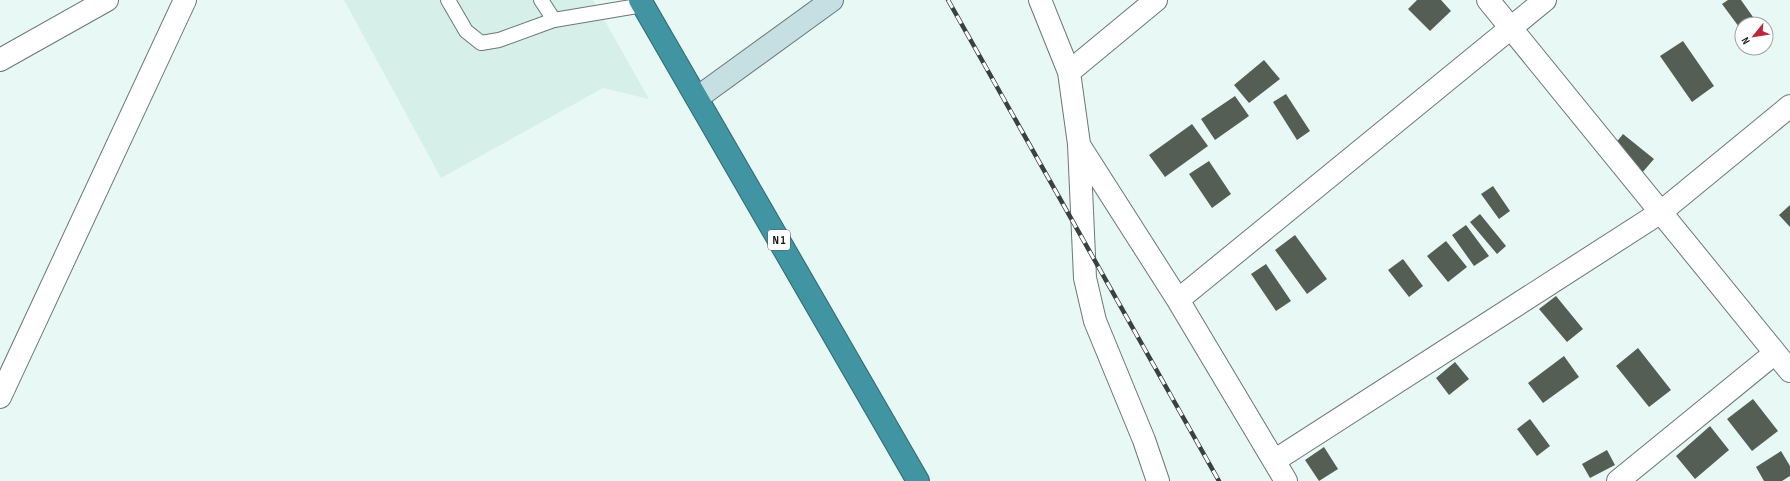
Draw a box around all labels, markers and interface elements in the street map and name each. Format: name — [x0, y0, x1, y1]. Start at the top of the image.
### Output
north arrow — [1734, 16, 1774, 56]
text: N — [1739, 35, 1753, 47]
road number: N 1 — [768, 230, 790, 250]

